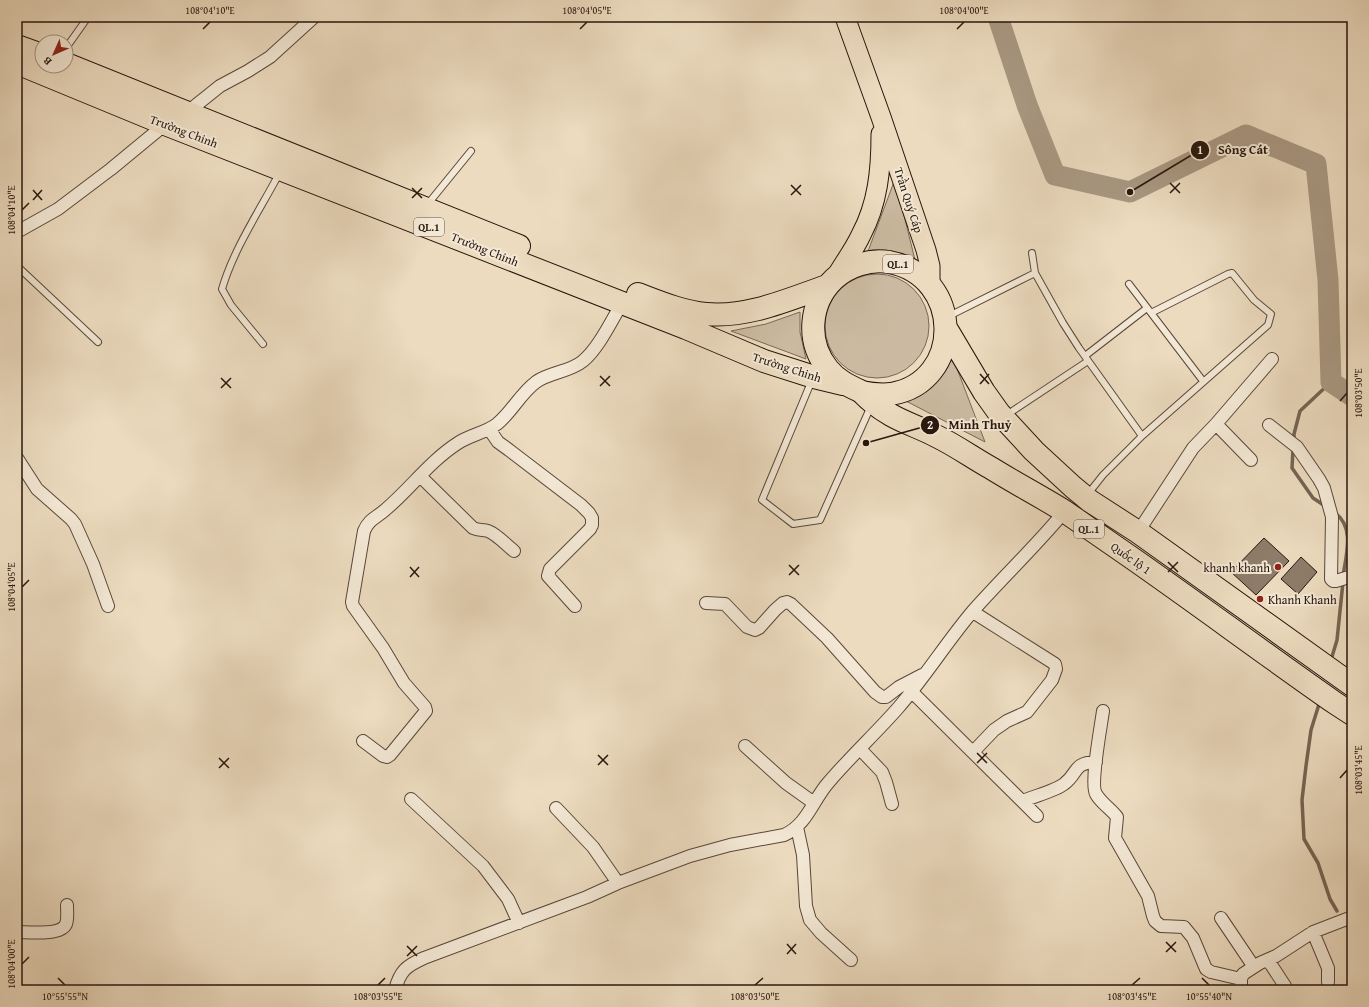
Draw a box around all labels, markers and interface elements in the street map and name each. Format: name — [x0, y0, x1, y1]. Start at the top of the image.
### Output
text: 108°04'10"E — [185, 3, 235, 18]
text: 108°04'05"E — [562, 3, 612, 18]
text: 108°04'00"E — [939, 3, 989, 18]
north arrow — [34, 34, 74, 74]
text: B — [39, 53, 55, 69]
street label: Trường Chinh — [148, 110, 221, 152]
callout: Sông Cát — [1190, 137, 1277, 162]
text: Sông Cát — [1218, 140, 1268, 159]
text: 1 — [1197, 141, 1203, 158]
street label: Trần Quý Cáp — [890, 165, 928, 235]
text: 108°04'10"E — [4, 185, 19, 235]
road number: QL.1 — [414, 218, 444, 236]
street label: Trường Chinh — [449, 228, 522, 270]
road number: QL.1 — [883, 255, 913, 273]
street label: Trường Chinh — [750, 348, 824, 386]
text: 108°03'50"E — [1351, 368, 1366, 418]
callout: Minh Thuỷ — [920, 412, 1019, 437]
text: Minh Thuỷ — [949, 415, 1012, 434]
text: 2 — [927, 416, 933, 433]
road number: QL.1 — [1074, 520, 1104, 538]
street label: Quốc lộ 1 — [1107, 538, 1155, 578]
place label: khanh khanh — [1203, 559, 1270, 576]
text: 108°04'05"E — [4, 562, 19, 612]
marker: khanh khanh — [1273, 562, 1283, 572]
place label: Khanh Khanh — [1268, 591, 1337, 608]
marker: Khanh Khanh — [1255, 594, 1265, 604]
text: 108°03'45"E — [1351, 745, 1366, 795]
text: 108°04'00"E — [4, 939, 19, 989]
text: 10°55'55"N — [42, 989, 88, 1004]
text: 108°03'55"E — [353, 989, 403, 1004]
text: 108°03'50"E — [730, 989, 780, 1004]
text: 108°03'45"E — [1107, 989, 1157, 1004]
text: 10°55'40"N — [1186, 989, 1232, 1004]

